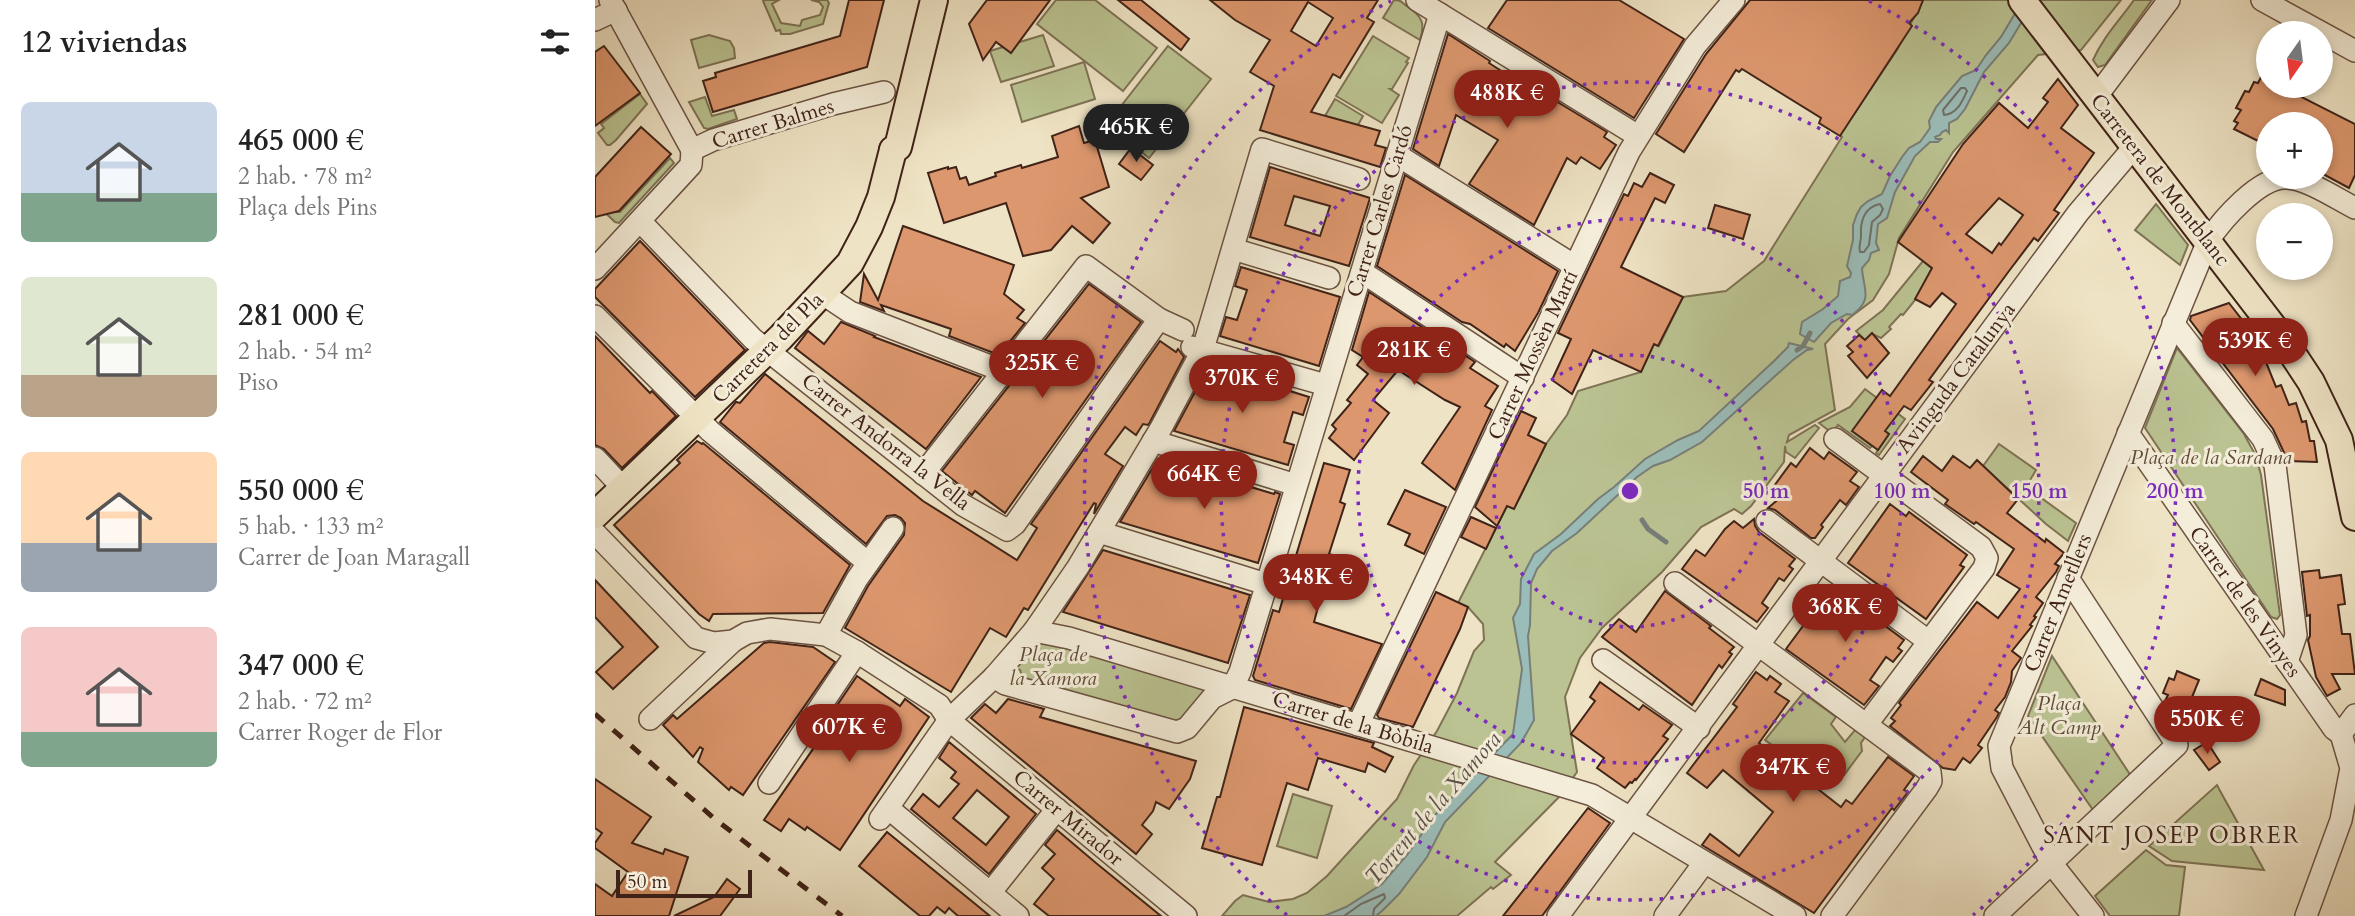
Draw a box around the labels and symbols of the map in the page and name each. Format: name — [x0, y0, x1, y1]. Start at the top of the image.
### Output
north arrow — [2256, 21, 2333, 98]
pin: 488K € — [1450, 71, 1564, 130]
street label: Carretera de Montblanc — [2083, 88, 2237, 272]
street label: Carrer Balmes — [708, 92, 838, 156]
pin: 465K € — [1079, 104, 1193, 164]
street label: Carrer Carles Cardó — [1340, 121, 1420, 301]
street label: Carrer Mossèn Martí — [1481, 265, 1585, 445]
street label: Carretera del Pla — [706, 286, 830, 410]
street label: Avinguda Catalunya — [1890, 296, 2022, 460]
pin: 539K € — [2198, 318, 2312, 378]
pin: 281K € — [1357, 328, 1471, 387]
pin: 325K € — [985, 340, 1099, 400]
pin: 370K € — [1185, 356, 1299, 415]
street label: Carrer Andorra la Vella — [795, 367, 977, 517]
park label: Plaça de la Sardana — [2130, 443, 2292, 472]
pin: 664K € — [1147, 452, 1261, 511]
text: 50 m — [1743, 477, 1790, 506]
text: 100 m — [1873, 477, 1931, 506]
text: 150 m — [2010, 477, 2068, 506]
text: 200 m — [2146, 477, 2204, 506]
centre of rings — [1618, 479, 1642, 503]
street label: Carrer de les Vinyes — [2182, 521, 2308, 683]
street label: Carrer Ametllers — [2017, 529, 2099, 677]
pin: 348K € — [1259, 554, 1373, 614]
pin: 368K € — [1788, 584, 1902, 644]
park label: Plaça de la Xamora — [1009, 640, 1097, 693]
street label: Carrer de la Bòbila — [1269, 685, 1437, 761]
park label: Plaça Alt Camp — [2016, 689, 2101, 742]
pin: 550K € — [2150, 696, 2264, 756]
pin: 607K € — [792, 704, 906, 764]
water label: Torrent de la Xamora — [1358, 725, 1508, 891]
pin: 347K € — [1736, 744, 1850, 804]
street label: Carrer Mirador — [1007, 763, 1130, 873]
district label: SANT JOSEP OBRER — [2043, 820, 2301, 851]
scale bar — [616, 867, 753, 899]

